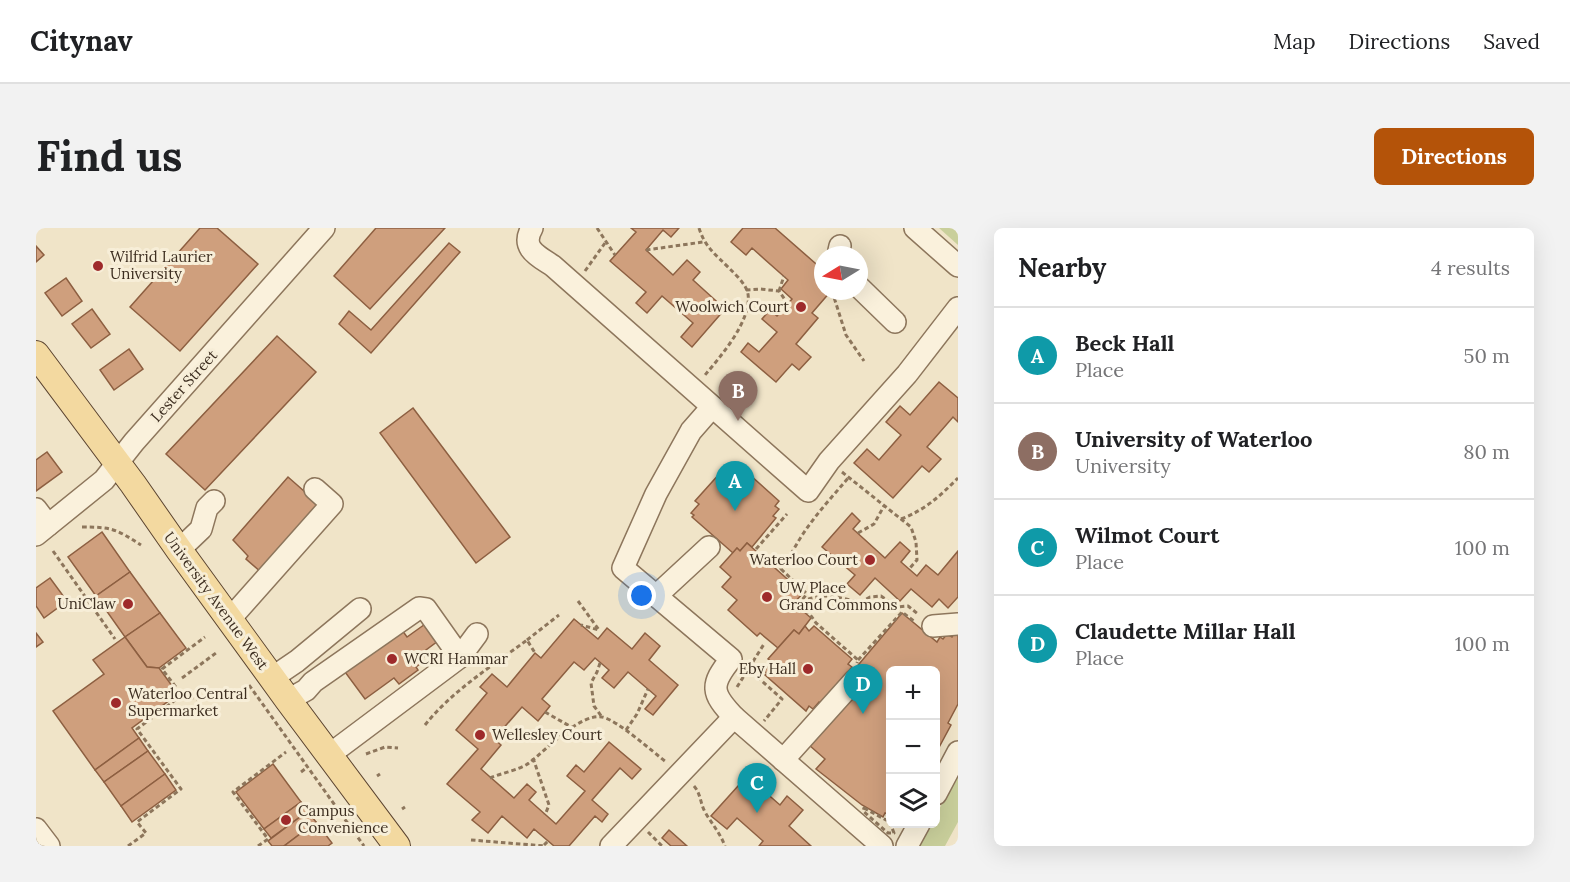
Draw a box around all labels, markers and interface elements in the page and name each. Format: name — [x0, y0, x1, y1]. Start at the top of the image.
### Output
text: Citynav — [30, 23, 133, 59]
text: Map — [1273, 28, 1316, 55]
text: Directions — [1349, 28, 1450, 55]
text: Saved — [1483, 28, 1540, 55]
button: Directions — [1374, 128, 1534, 185]
text: Find us — [36, 129, 182, 183]
north arrow — [814, 246, 868, 300]
place label: Wilfrid Laurier University — [110, 247, 213, 283]
text: Nearby — [1018, 251, 1106, 284]
text: 4 results — [1431, 255, 1510, 280]
marker: Wilfrid Laurier University — [91, 259, 105, 273]
place label: Woolwich Court — [675, 297, 789, 316]
marker: Woolwich Court — [794, 300, 808, 314]
text: Beck Hall — [1075, 329, 1174, 357]
text: A — [1031, 343, 1044, 368]
text: 50 m — [1464, 343, 1510, 368]
street label: Lester Street — [146, 345, 221, 426]
text: Place — [1075, 357, 1124, 382]
pin: B — [718, 372, 758, 421]
text: University of Waterloo — [1075, 425, 1312, 453]
text: B — [1031, 439, 1044, 464]
text: 80 m — [1463, 439, 1510, 464]
text: University — [1075, 453, 1171, 478]
pin: A — [716, 462, 754, 511]
text: Wilmot Court — [1075, 521, 1219, 549]
street label: University Avenue West — [160, 528, 273, 674]
text: C — [1031, 535, 1044, 560]
text: 100 m — [1455, 535, 1510, 560]
text: Place — [1075, 549, 1124, 574]
place label: Waterloo Court — [749, 550, 858, 569]
marker: Waterloo Court — [863, 553, 877, 567]
place label: UW Place Grand Commons — [779, 578, 898, 614]
your location — [627, 581, 656, 610]
marker: UW Place Grand Commons — [760, 590, 774, 604]
place label: UniClaw — [57, 594, 116, 613]
marker: UniClaw — [121, 597, 135, 611]
text: Claudette Millar Hall — [1075, 617, 1296, 645]
text: D — [1030, 631, 1045, 656]
text: 100 m — [1455, 631, 1510, 656]
text: Place — [1075, 645, 1124, 670]
place label: WCRI Hammar — [404, 649, 508, 668]
marker: WCRI Hammar — [385, 652, 399, 666]
place label: Eby Hall — [739, 659, 796, 678]
marker: Eby Hall — [801, 662, 815, 676]
pin: D — [844, 664, 882, 714]
map controls — [886, 666, 940, 828]
button: + — [886, 666, 940, 720]
place label: Waterloo Central Supermarket — [128, 684, 248, 720]
marker: Waterloo Central Supermarket — [109, 696, 123, 710]
button: − — [886, 720, 940, 774]
place label: Wellesley Court — [492, 725, 603, 744]
marker: Wellesley Court — [473, 728, 487, 742]
pin: C — [738, 764, 776, 813]
button: layers — [886, 774, 940, 828]
place label: Campus Convenience — [298, 801, 388, 837]
marker: Campus Convenience — [279, 813, 293, 827]

